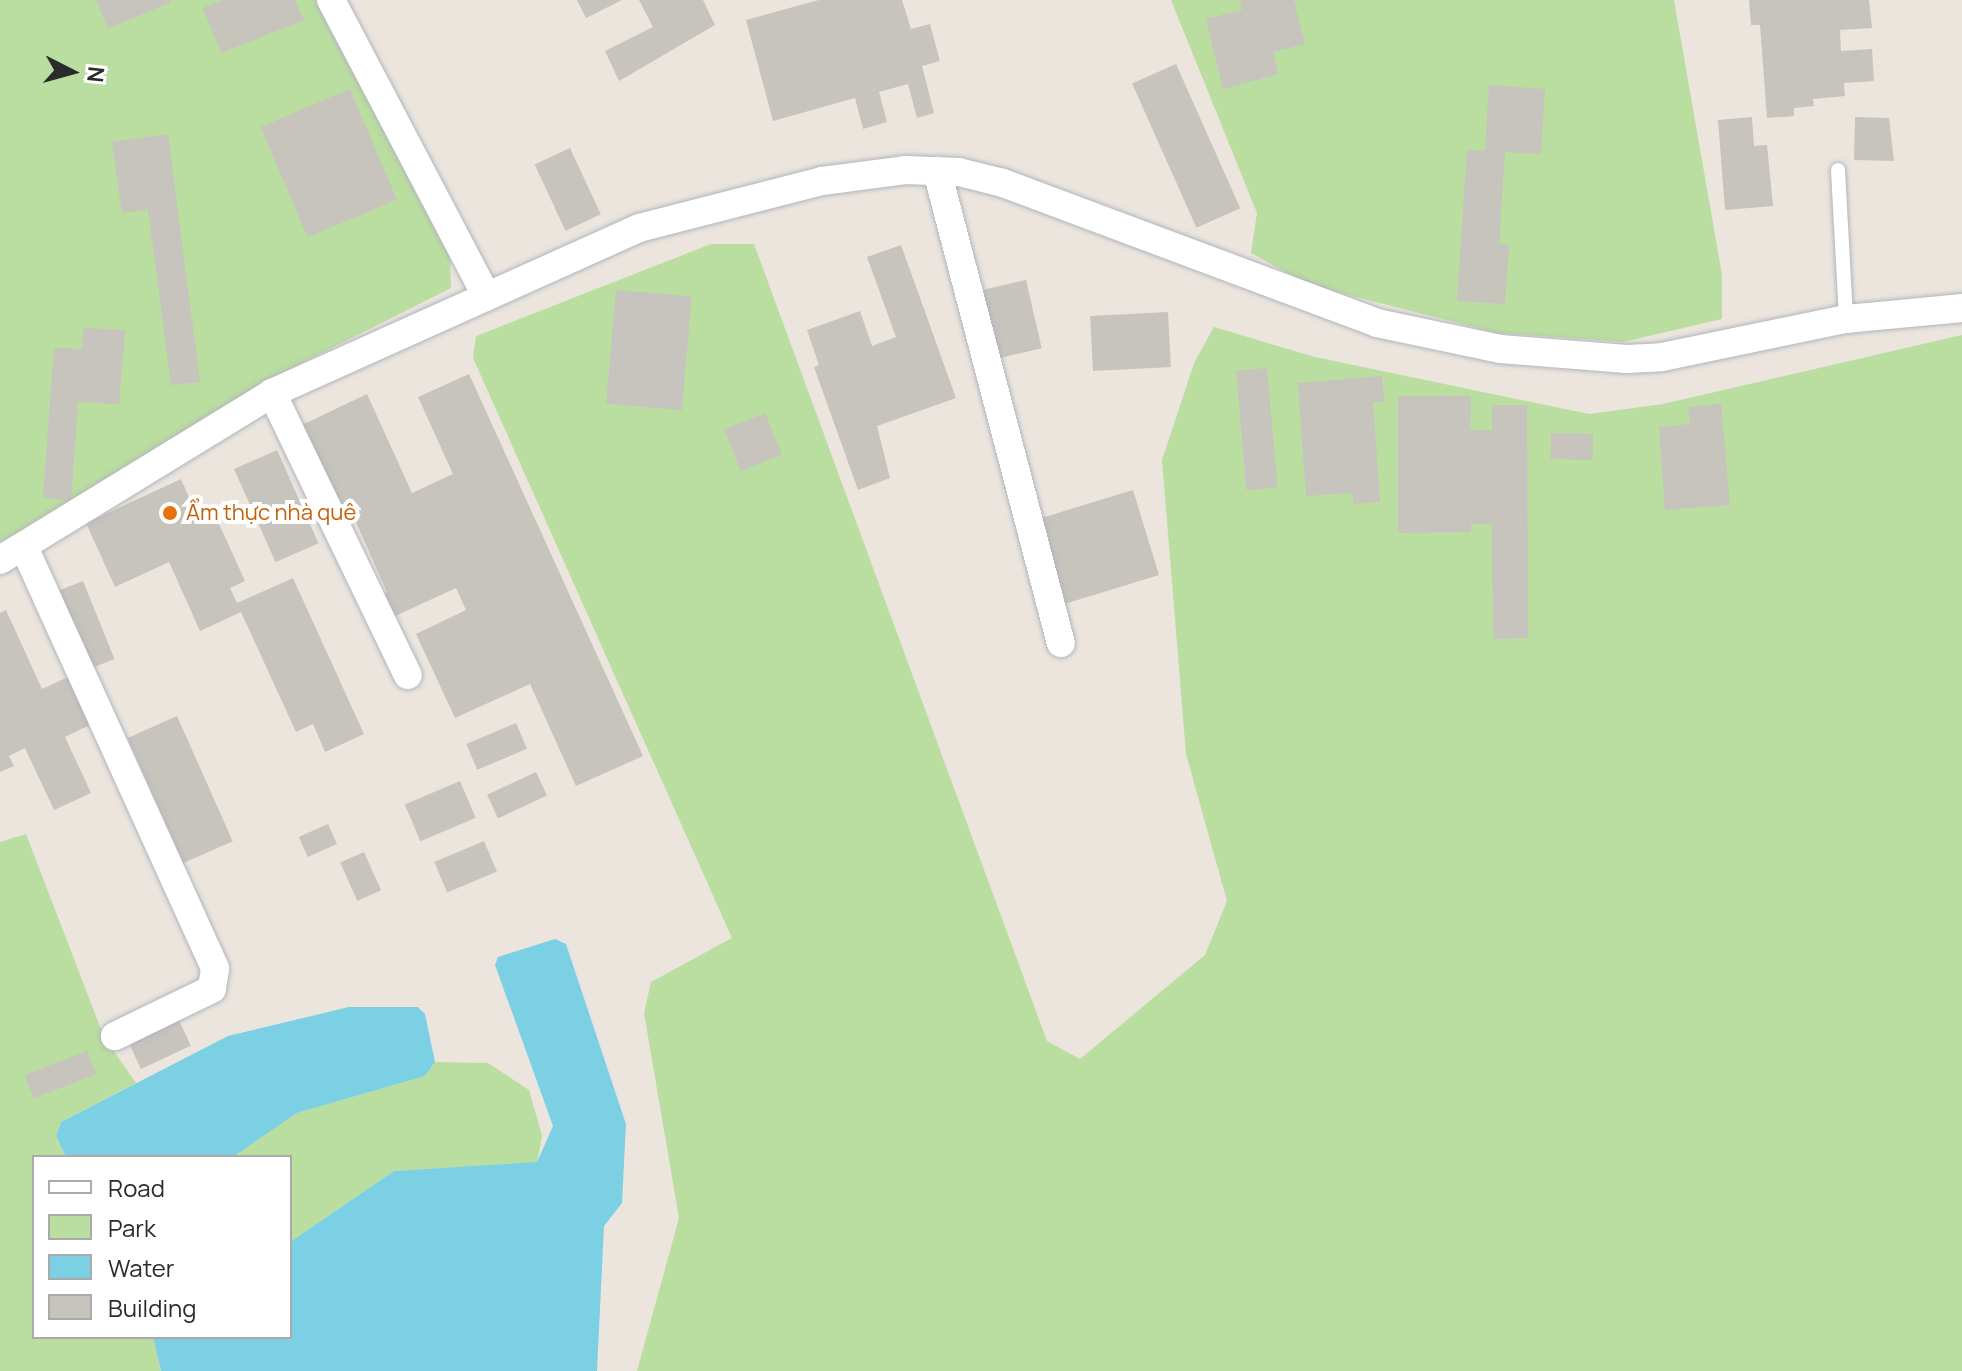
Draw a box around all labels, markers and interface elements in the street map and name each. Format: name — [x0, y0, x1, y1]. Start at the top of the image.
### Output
north arrow — [32, 32, 112, 112]
text: N — [80, 65, 112, 84]
place label: Ẩm thực nhà quê — [186, 500, 356, 526]
marker: Ẩm thực nhà quê — [161, 504, 179, 522]
legend — [32, 1155, 292, 1339]
text: Road — [108, 1171, 165, 1204]
text: Park — [108, 1211, 156, 1244]
text: Water — [108, 1251, 175, 1284]
text: Building — [108, 1291, 196, 1324]

